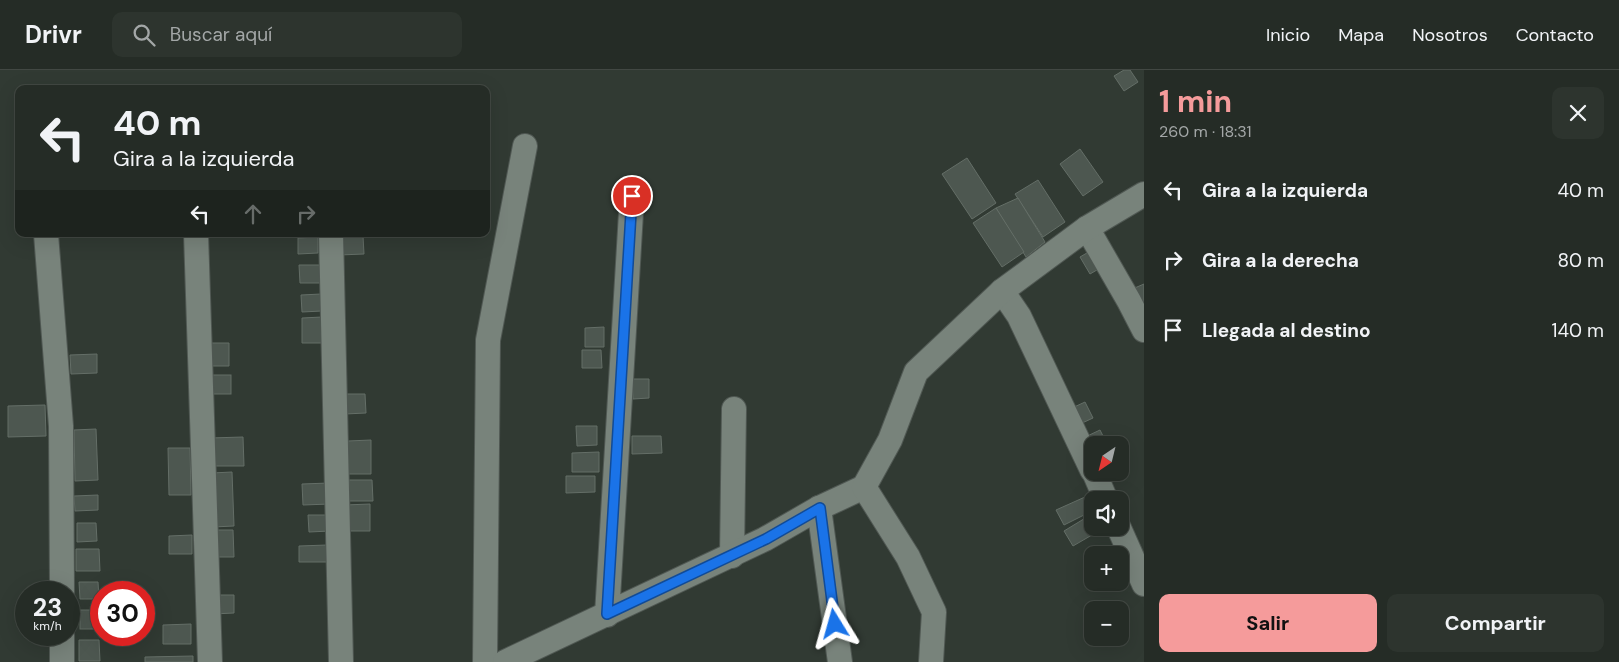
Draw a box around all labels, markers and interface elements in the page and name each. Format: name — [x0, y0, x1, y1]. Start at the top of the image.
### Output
search box — [112, 12, 462, 57]
text: Drivr — [25, 19, 82, 50]
icon: search — [130, 21, 158, 49]
text: Buscar aquí — [170, 22, 272, 47]
text: Inicio — [1266, 23, 1310, 47]
text: Mapa — [1338, 23, 1384, 47]
text: Nosotros — [1412, 23, 1488, 47]
text: Contacto — [1516, 23, 1594, 47]
text: 1 min — [1159, 82, 1232, 121]
button: close — [1552, 87, 1604, 139]
text: 40 m — [113, 100, 202, 146]
icon: left — [30, 105, 95, 170]
text: 260 m · 18:31 — [1159, 121, 1252, 142]
text: Gira a la izquierda — [113, 144, 294, 173]
pin — [611, 175, 653, 217]
icon: left — [1159, 176, 1187, 204]
text: Gira a la izquierda — [1202, 178, 1368, 203]
text: 40 m — [1557, 178, 1604, 203]
icon: arrive — [618, 182, 646, 210]
icon: left — [186, 200, 214, 228]
icon: ahead — [239, 200, 267, 228]
icon: right — [292, 200, 320, 228]
icon: right — [1159, 246, 1187, 274]
text: Gira a la derecha — [1202, 248, 1359, 273]
text: 80 m — [1557, 248, 1604, 273]
icon: arrive — [1159, 316, 1187, 344]
text: Llegada al destino — [1202, 318, 1371, 343]
text: 140 m — [1552, 318, 1604, 343]
north arrow — [1084, 436, 1129, 481]
map controls — [1084, 436, 1129, 646]
button: sound — [1084, 491, 1129, 536]
button: + — [1084, 546, 1129, 591]
speed limit sign: 30 — [90, 581, 155, 646]
text: 23 — [33, 591, 62, 624]
button: Salir — [1159, 594, 1377, 652]
button: Compartir — [1387, 594, 1604, 652]
position arrow — [808, 597, 860, 649]
button: − — [1084, 601, 1129, 646]
text: km/h — [33, 618, 62, 634]

